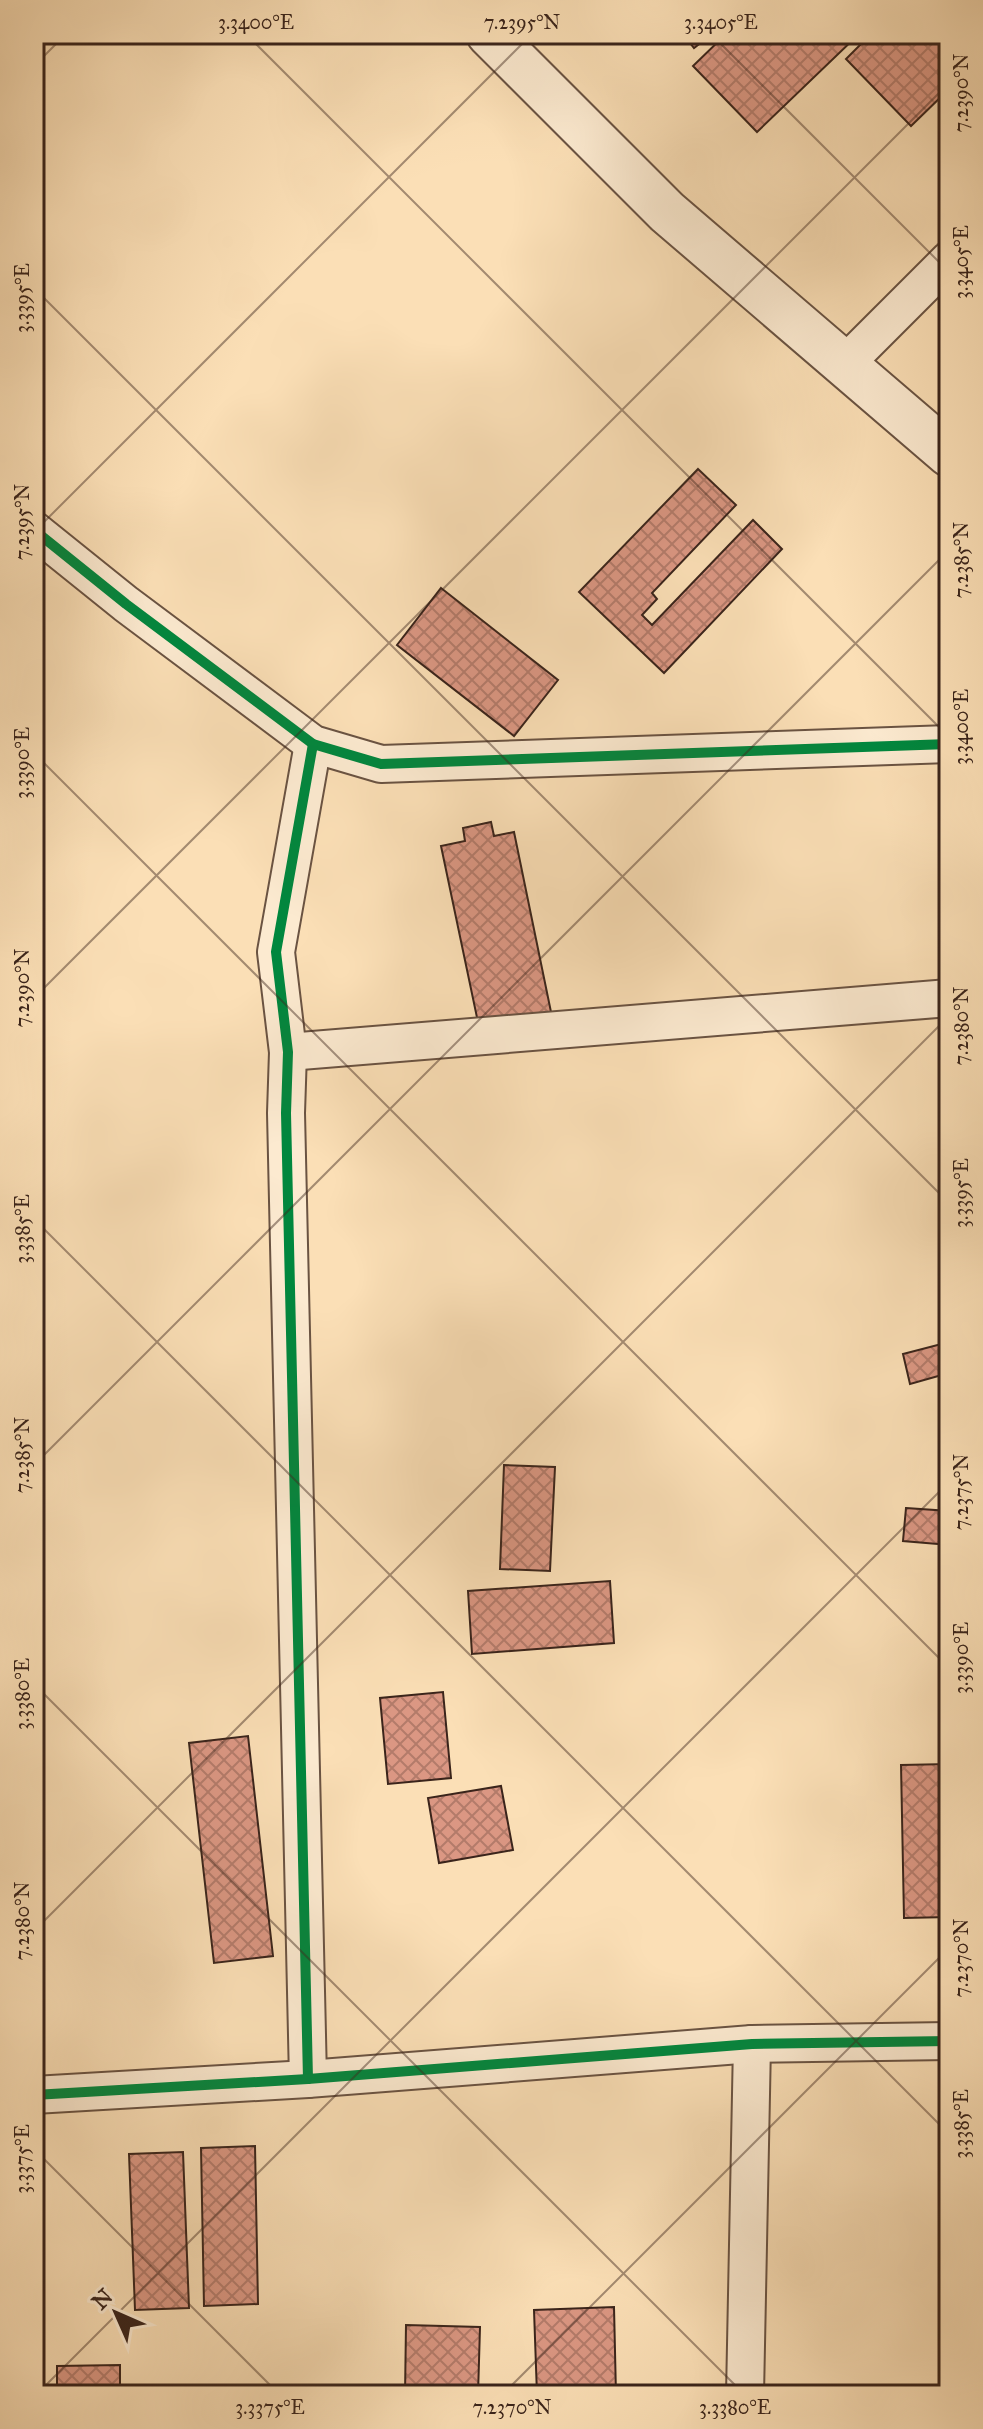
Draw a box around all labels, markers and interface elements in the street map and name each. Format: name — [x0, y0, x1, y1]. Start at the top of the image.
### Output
text: 3.3400°E — [218, 10, 294, 34]
text: 7.2395°N — [484, 10, 560, 34]
text: 3.3405°E — [684, 10, 758, 34]
text: 7.2390°N — [949, 53, 973, 133]
text: 3.3405°E — [949, 225, 973, 299]
text: 3.3395°E — [10, 263, 34, 333]
text: 7.2395°N — [10, 484, 34, 560]
text: 7.2385°N — [949, 522, 973, 598]
text: 3.3400°E — [949, 689, 973, 765]
text: 3.3390°E — [10, 727, 34, 799]
text: 7.2390°N — [10, 948, 34, 1028]
text: 7.2380°N — [949, 987, 973, 1065]
text: 3.3395°E — [949, 1158, 973, 1228]
text: 3.3385°E — [10, 1194, 34, 1264]
text: 7.2385°N — [10, 1417, 34, 1493]
text: 7.2375°N — [949, 1454, 973, 1530]
text: 3.3390°E — [949, 1622, 973, 1694]
text: 3.3380°E — [10, 1658, 34, 1730]
text: 7.2380°N — [10, 1882, 34, 1960]
text: 7.2370°N — [949, 1918, 973, 1997]
text: 3.3385°E — [949, 2089, 973, 2159]
text: 3.3375°E — [10, 2124, 34, 2194]
north arrow — [76, 2273, 156, 2353]
text: N — [86, 2283, 119, 2315]
text: 3.3375°E — [235, 2395, 305, 2419]
text: 7.2370°N — [473, 2395, 552, 2419]
text: 3.3380°E — [699, 2395, 771, 2419]

